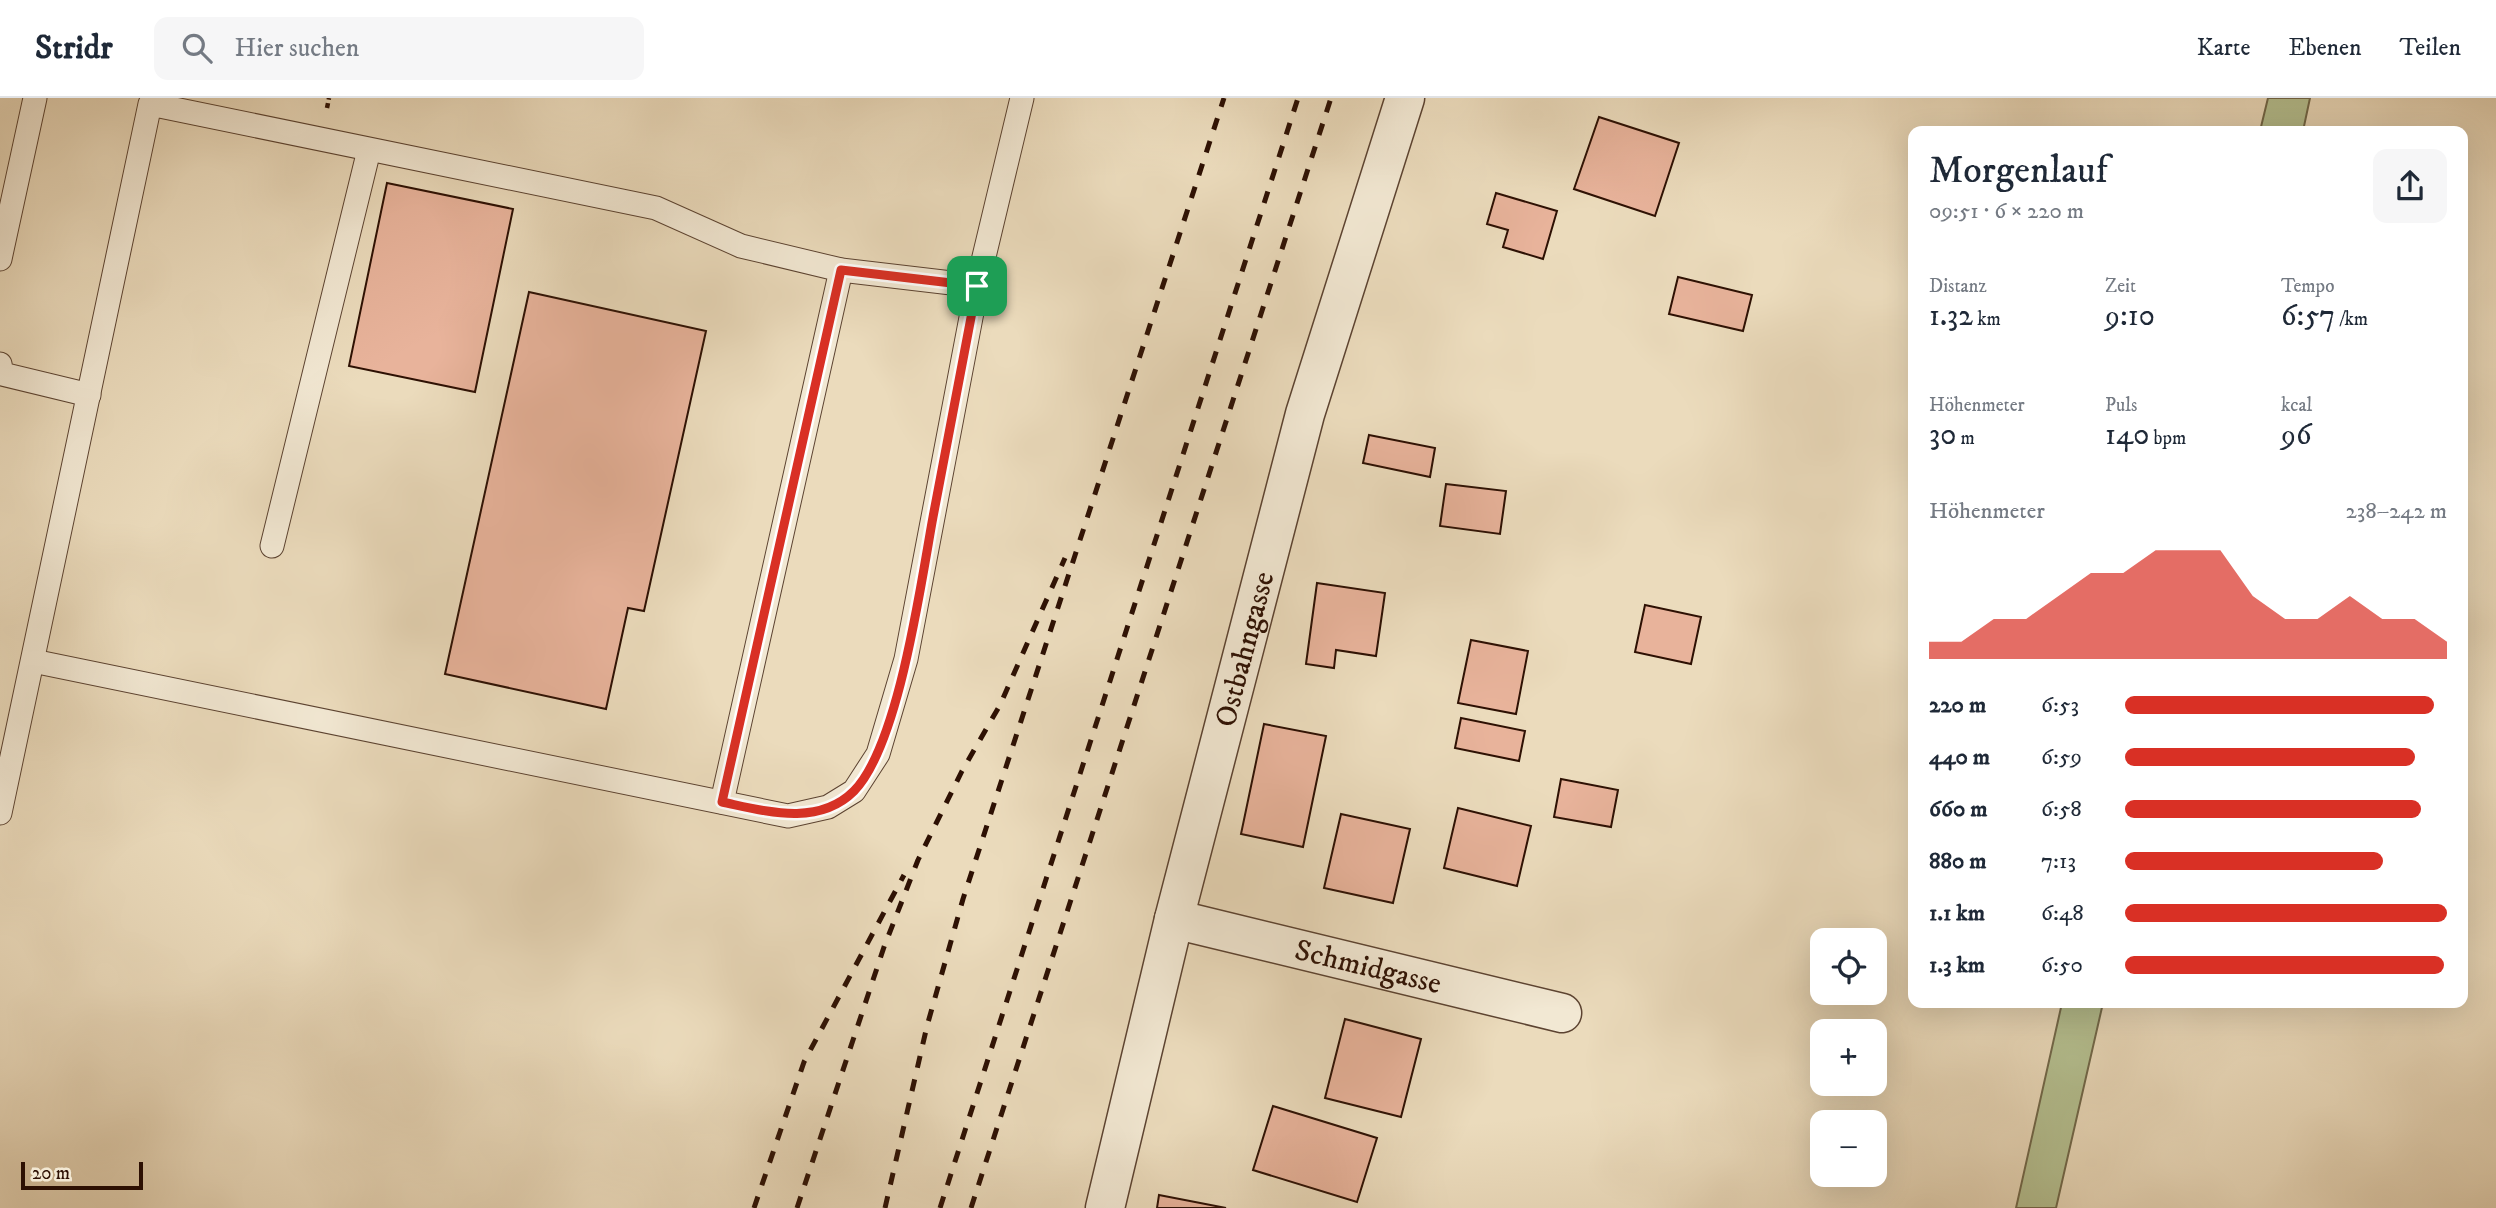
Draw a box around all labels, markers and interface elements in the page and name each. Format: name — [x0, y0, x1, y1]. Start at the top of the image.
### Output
search box — [154, 17, 644, 80]
text: Stridr — [35, 28, 112, 69]
icon: search — [178, 29, 216, 67]
text: Hier suchen — [234, 32, 359, 65]
text: Karte — [2197, 33, 2250, 63]
text: Ebenen — [2288, 33, 2362, 63]
text: Teilen — [2400, 33, 2461, 63]
text: Morgenlauf — [1929, 147, 2108, 195]
button: share — [2373, 149, 2447, 223]
text: 09:51 · 6 × 220 m — [1929, 197, 2084, 226]
pin — [947, 256, 1007, 316]
icon: arrive — [958, 267, 996, 305]
text: Distanz — [1929, 275, 1987, 298]
text: Zeit — [2105, 275, 2136, 298]
text: Tempo — [2281, 275, 2334, 298]
text: 1.32 — [1929, 298, 1973, 335]
text: 9:10 — [2105, 298, 2155, 335]
text: 6:57 — [2281, 298, 2335, 335]
text: km — [1973, 308, 2001, 331]
text: /km — [2335, 308, 2368, 331]
text: Höhenmeter — [1929, 394, 2025, 417]
text: Puls — [2105, 394, 2137, 417]
text: kcal — [2281, 394, 2312, 417]
text: 30 — [1929, 417, 1956, 454]
text: 140 — [2105, 417, 2149, 454]
text: 96 — [2281, 417, 2312, 454]
text: m — [1956, 427, 1975, 450]
text: bpm — [2149, 427, 2186, 450]
text: Höhenmeter — [1929, 497, 2045, 526]
text: 238–242 m — [2345, 497, 2447, 526]
street label: Ostbahngasse — [1208, 568, 1283, 731]
text: 220 m — [1929, 691, 1986, 720]
text: 6:53 — [2041, 691, 2079, 720]
text: 440 m — [1929, 743, 1990, 772]
text: 6:59 — [2041, 743, 2082, 772]
text: 660 m — [1929, 795, 1988, 824]
text: 6:58 — [2041, 795, 2082, 824]
text: 880 m — [1929, 847, 1987, 876]
text: 7:13 — [2041, 847, 2076, 876]
text: 1.1 km — [1929, 899, 1985, 928]
text: 6:48 — [2041, 899, 2084, 928]
map controls — [1810, 928, 1887, 1187]
button: locate — [1810, 928, 1887, 1005]
street label: Schmidgasse — [1291, 932, 1445, 1003]
text: 1.3 km — [1929, 951, 1985, 980]
text: 6:50 — [2041, 951, 2083, 980]
button: + — [1810, 1019, 1887, 1096]
button: − — [1810, 1110, 1887, 1187]
scale bar — [21, 1159, 144, 1191]
text: 20 m — [32, 1162, 70, 1185]

